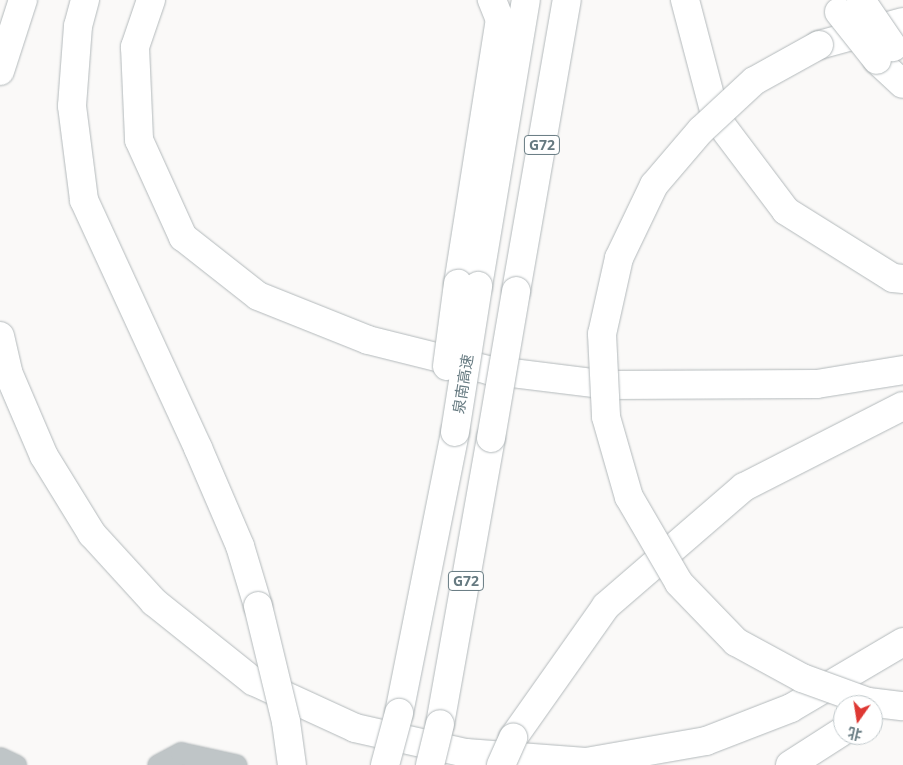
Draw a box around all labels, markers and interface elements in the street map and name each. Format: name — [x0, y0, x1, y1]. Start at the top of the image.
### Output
road number: G72 — [523, 134, 561, 156]
street label: 泉南高速 — [449, 353, 477, 415]
road number: G72 — [447, 570, 485, 592]
north arrow — [833, 695, 883, 745]
text: 北 — [846, 723, 864, 745]

